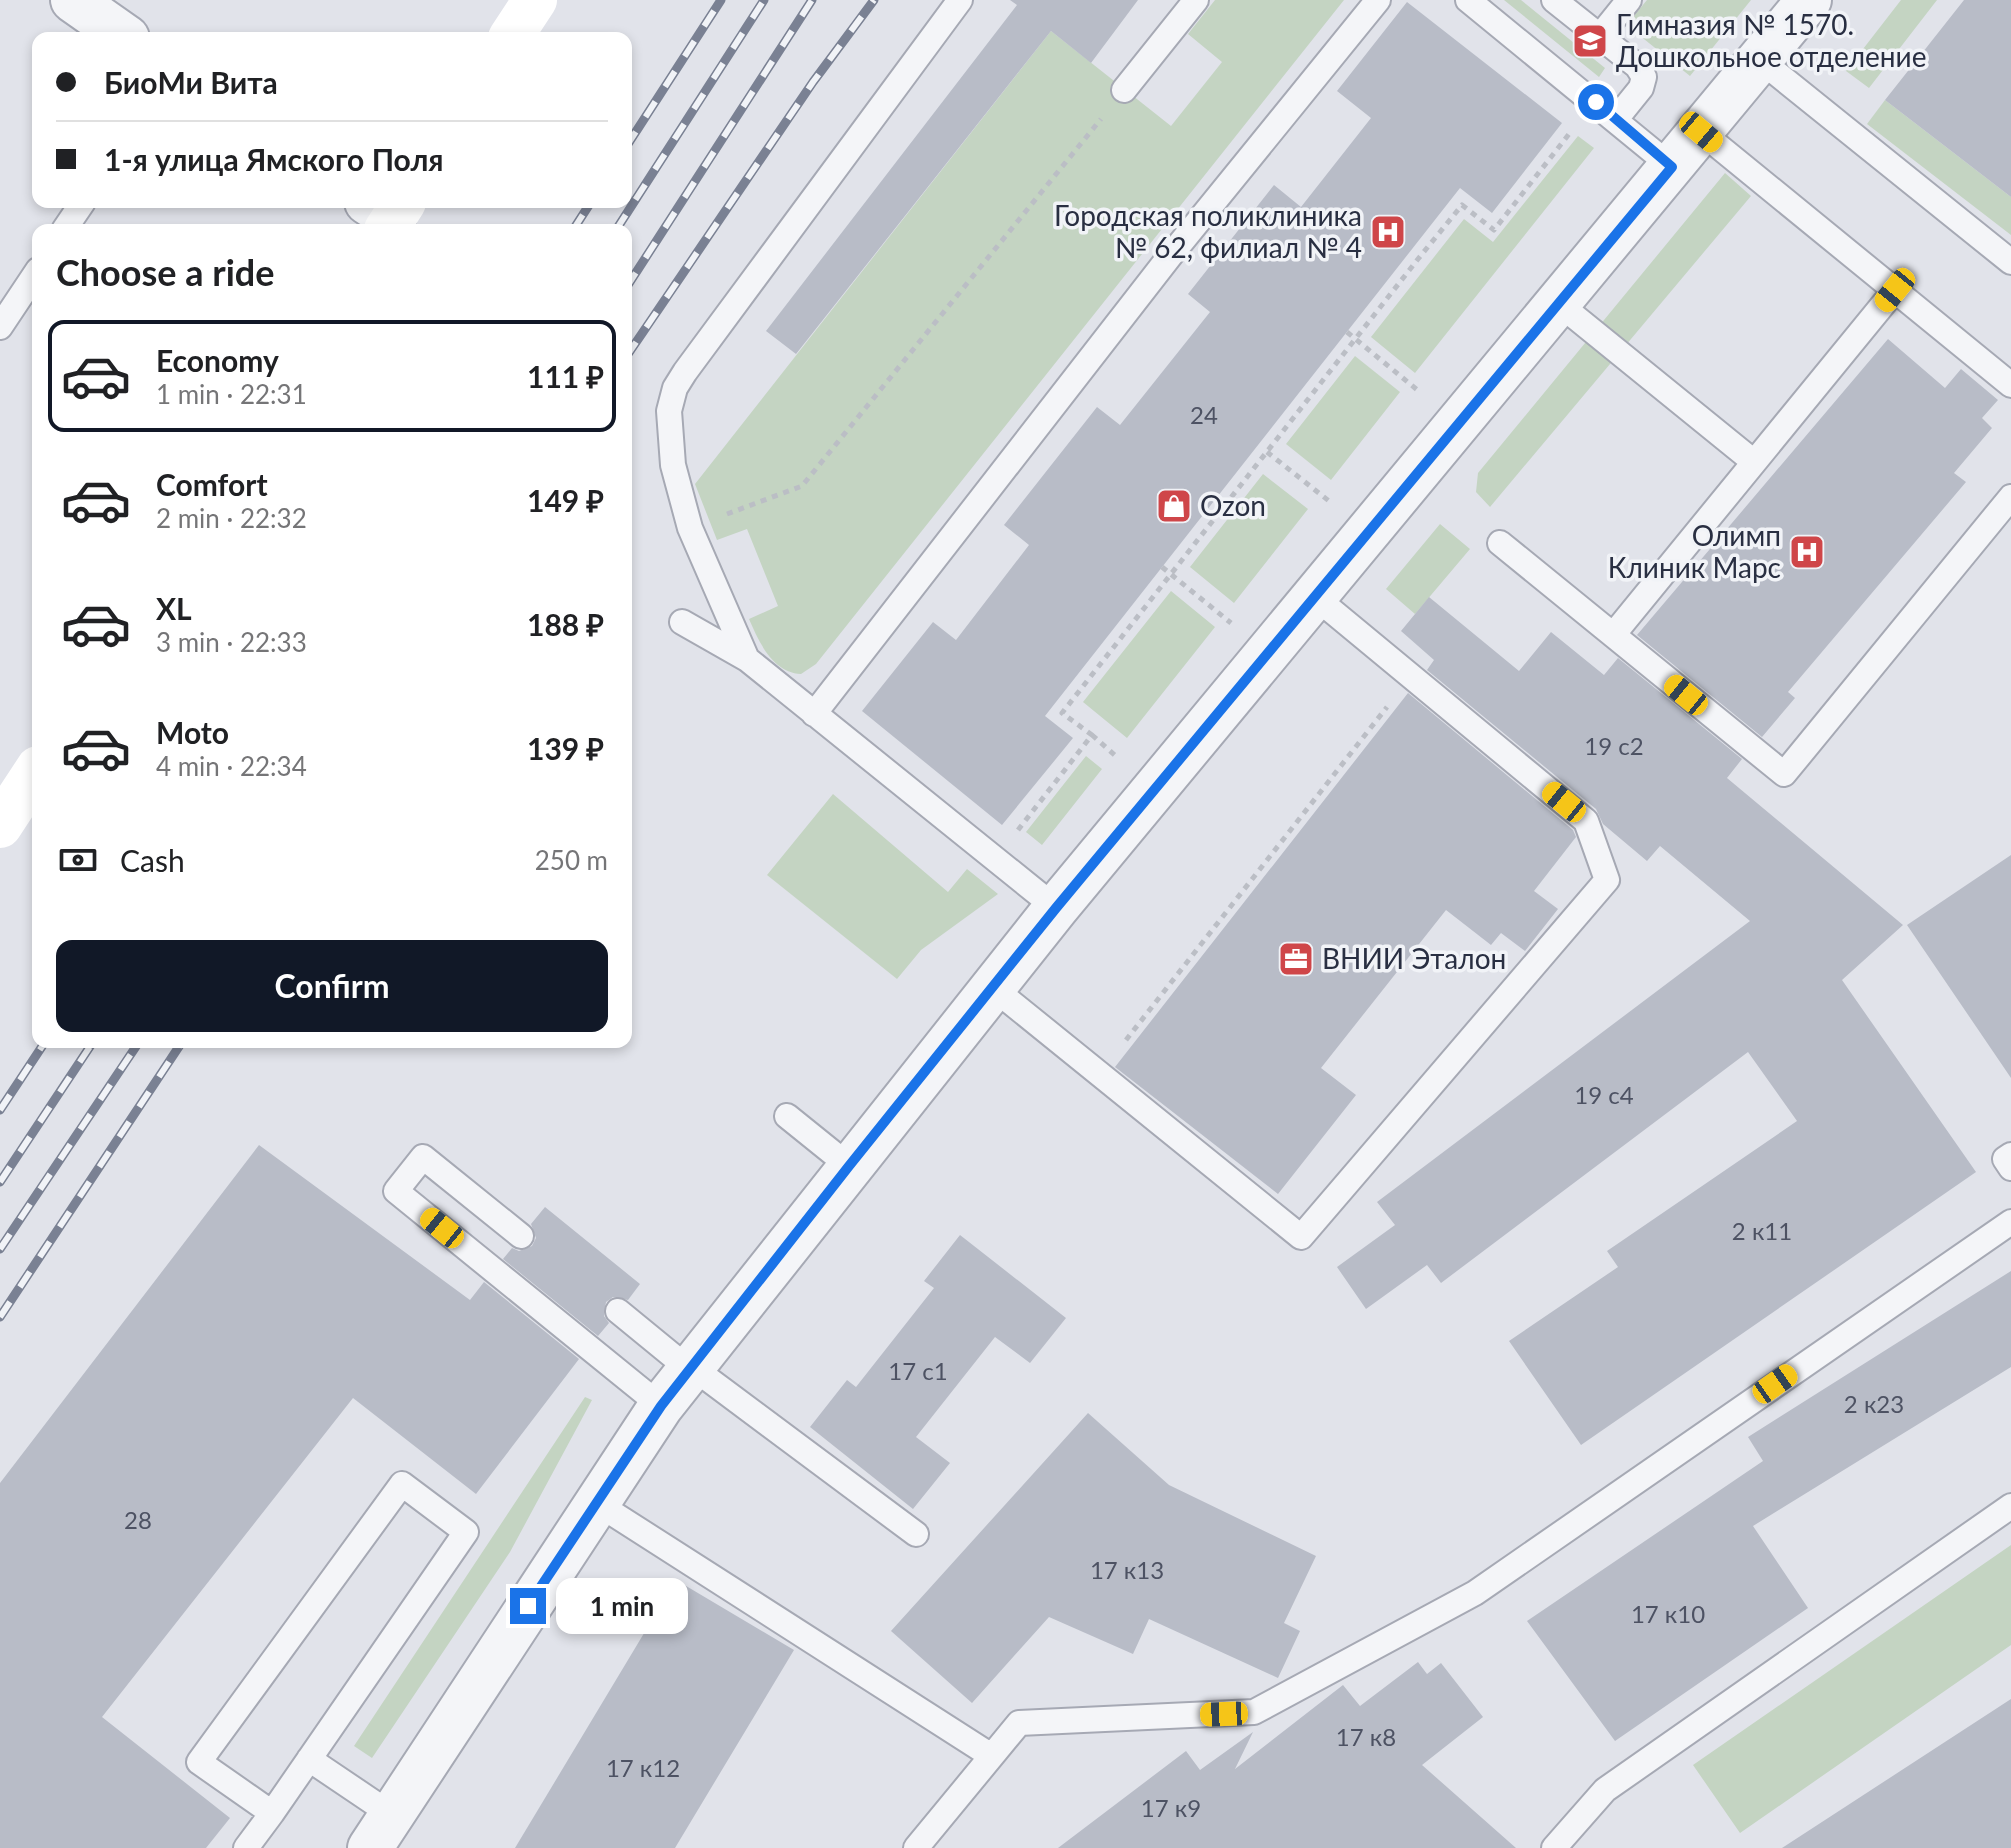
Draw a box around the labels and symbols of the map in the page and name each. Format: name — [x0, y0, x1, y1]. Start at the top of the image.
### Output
place label: Гимназия № 1570. Дошкольное отделение — [1616, 7, 1927, 73]
school or university icon: Гимназия № 1570. Дошкольное отделение — [1571, 22, 1609, 60]
route start — [1578, 84, 1614, 120]
car — [1675, 107, 1727, 157]
place label: Городская поликлиника № 62, филиал № 4 — [1054, 198, 1362, 264]
hospital icon: Городская поликлиника № 62, филиал № 4 — [1369, 213, 1407, 251]
car — [1871, 264, 1919, 316]
house number: 24 — [1190, 400, 1218, 429]
shop icon: Ozon — [1155, 487, 1193, 525]
place label: Ozon — [1200, 488, 1266, 522]
place label: Олимп Клиник Марс — [1608, 518, 1781, 584]
hospital icon: Олимп Клиник Марс — [1788, 533, 1826, 571]
car — [1660, 671, 1712, 719]
house number: 19 с2 — [1584, 731, 1644, 760]
car — [1538, 778, 1590, 826]
office icon: ВНИИ Эталон — [1277, 940, 1315, 978]
place label: ВНИИ Эталон — [1322, 941, 1506, 975]
house number: 19 c4 — [1574, 1080, 1634, 1109]
car — [416, 1204, 468, 1252]
house number: 2 к11 — [1732, 1216, 1792, 1245]
house number: 17 c1 — [888, 1356, 948, 1385]
car — [1748, 1360, 1802, 1408]
house number: 2 к23 — [1844, 1389, 1904, 1418]
house number: 28 — [124, 1505, 152, 1534]
house number: 17 к13 — [1090, 1555, 1164, 1584]
callout: 1 min — [556, 1578, 688, 1634]
route end — [510, 1588, 546, 1624]
house number: 17 к10 — [1631, 1599, 1705, 1628]
car — [1200, 1701, 1248, 1727]
house number: 17 к8 — [1336, 1722, 1396, 1751]
house number: 17 к12 — [606, 1753, 680, 1782]
house number: 17 к9 — [1141, 1793, 1201, 1822]

